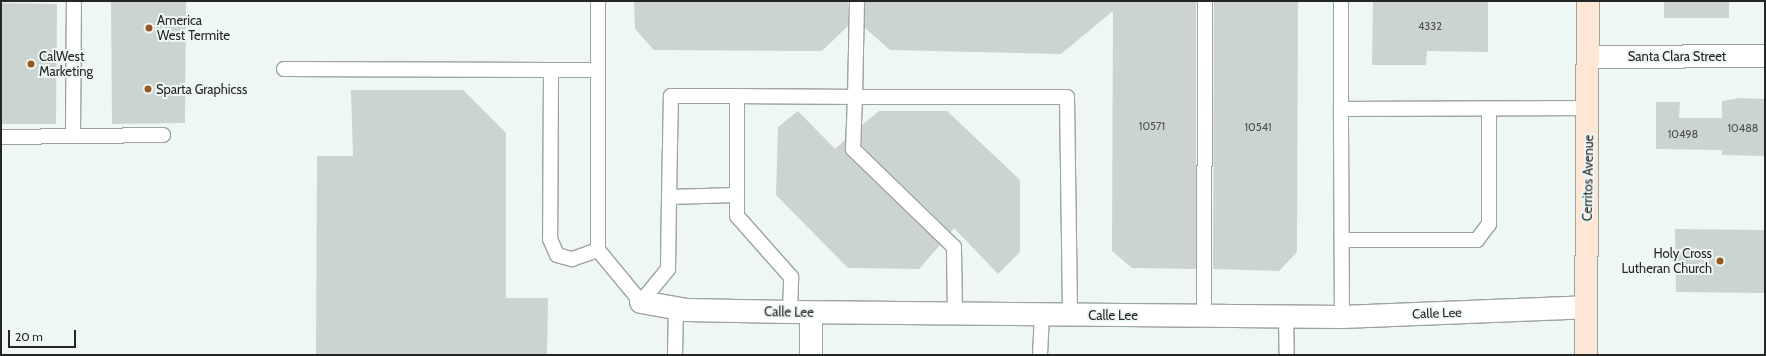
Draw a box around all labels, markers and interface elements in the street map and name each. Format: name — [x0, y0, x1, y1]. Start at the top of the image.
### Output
place label: America West Termite — [157, 13, 230, 44]
house number: 4332 — [1418, 19, 1442, 33]
marker: America West Termite — [144, 23, 154, 33]
street label: Santa Clara Street — [1628, 48, 1726, 64]
place label: CalWest Marketing — [39, 49, 93, 80]
marker: CalWest Marketing — [26, 59, 36, 69]
place label: Sparta Graphicss — [156, 81, 247, 97]
marker: Sparta Graphicss — [143, 84, 153, 94]
house number: 10571 — [1139, 119, 1165, 133]
house number: 10541 — [1244, 120, 1272, 134]
house number: 10488 — [1728, 121, 1758, 135]
house number: 10498 — [1668, 127, 1698, 141]
street label: Cerritos Avenue — [1579, 135, 1597, 221]
place label: Holy Cross Lutheran Church — [1621, 246, 1712, 277]
marker: Holy Cross Lutheran Church — [1715, 256, 1725, 266]
street label: Calle Lee — [764, 304, 814, 320]
street label: Calle Lee — [1412, 304, 1462, 322]
street label: Calle Lee — [1088, 307, 1138, 323]
scale bar — [10, 322, 78, 348]
text: 20 m — [15, 329, 43, 344]

